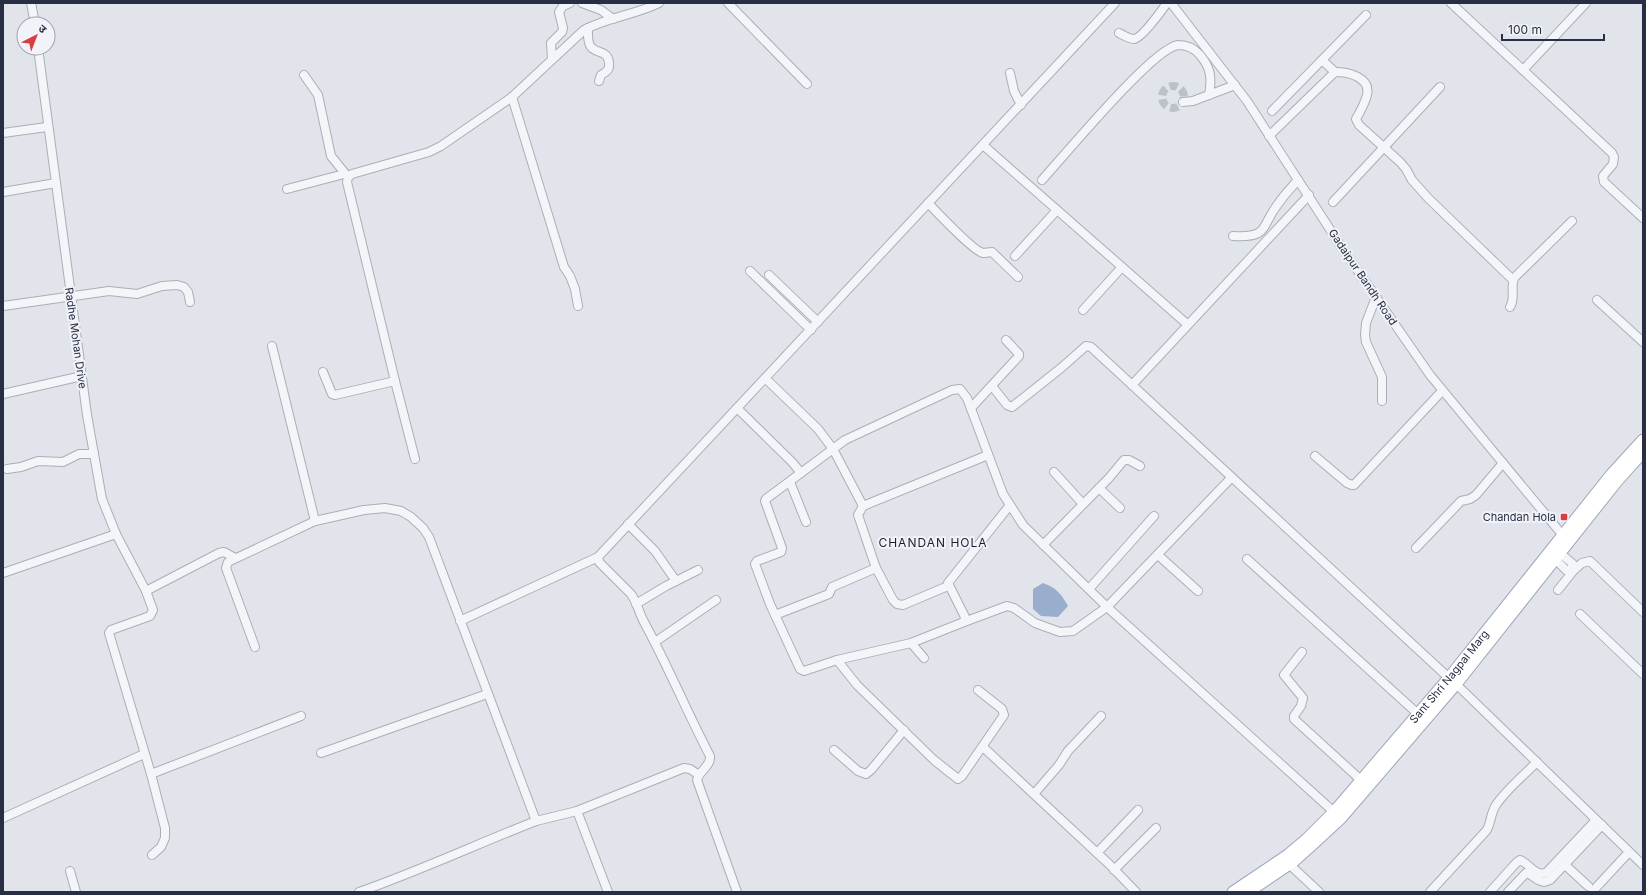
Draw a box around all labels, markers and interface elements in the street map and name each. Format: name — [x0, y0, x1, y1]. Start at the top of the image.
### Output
north arrow — [16, 16, 56, 56]
scale bar — [1502, 16, 1604, 42]
text: उ — [36, 21, 50, 36]
text: 100 m — [1508, 22, 1542, 37]
street label: Gadaipur Bandh Road — [1326, 226, 1400, 328]
street label: Radhe Mohan Drive — [62, 286, 90, 390]
place label: Chandan Hola — [1483, 510, 1556, 524]
marker: Chandan Hola — [1559, 512, 1569, 522]
district label: CHANDAN HOLA — [878, 535, 988, 550]
street label: Sant Shri Nagpal Marg — [1406, 627, 1492, 726]

